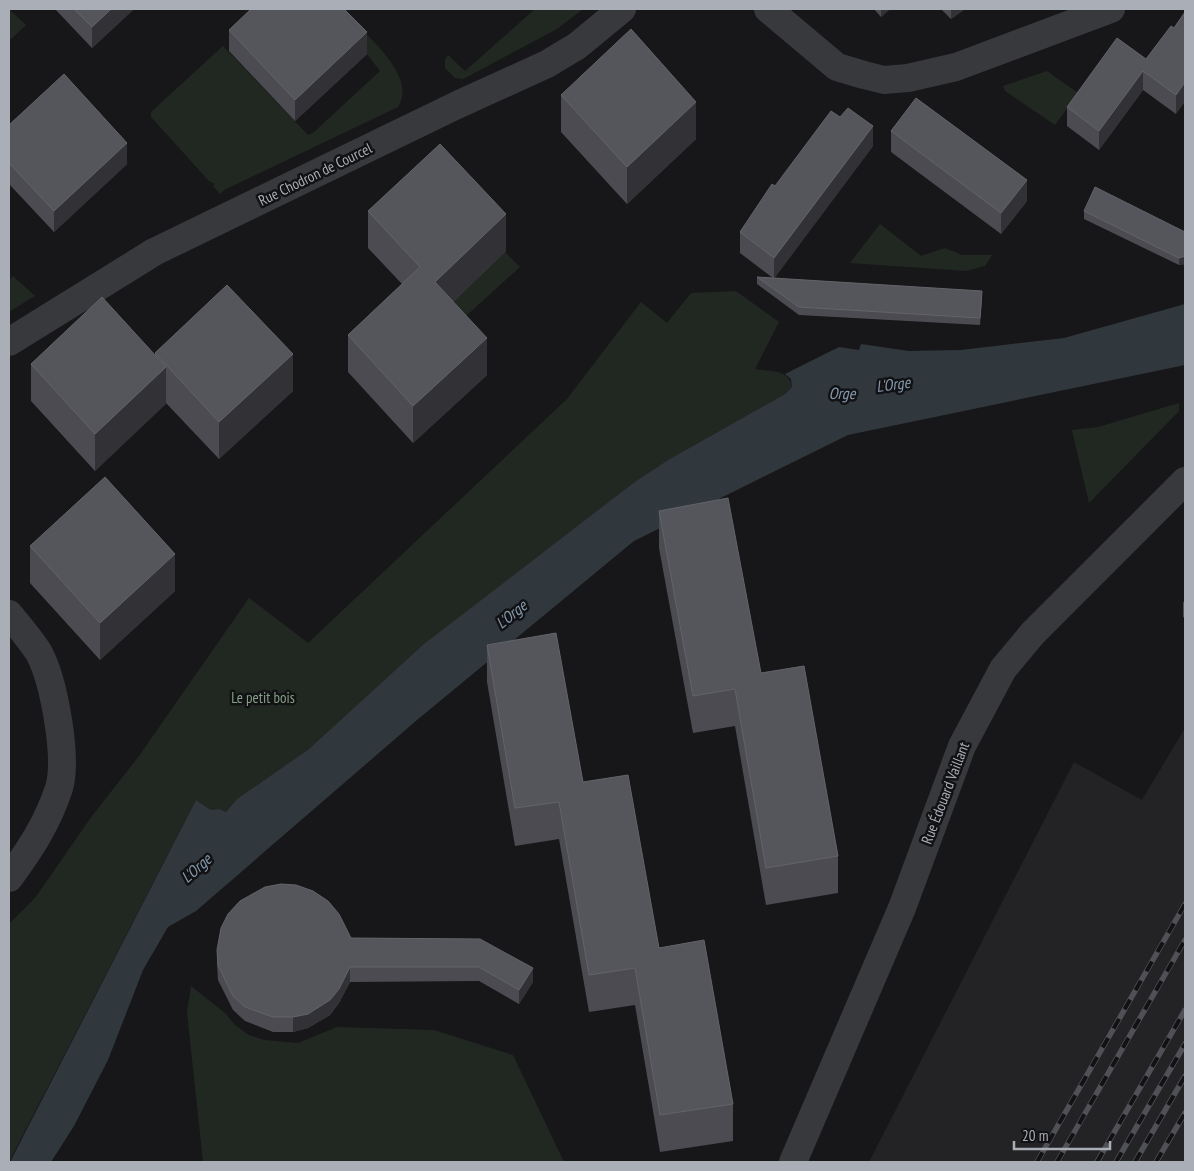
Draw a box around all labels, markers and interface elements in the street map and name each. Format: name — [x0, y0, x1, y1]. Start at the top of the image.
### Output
street label: Rue Chodron de Courcel — [255, 138, 375, 210]
water label: L'Orge — [875, 372, 913, 396]
water label: Orge — [829, 383, 857, 403]
water label: L'Orge — [491, 595, 532, 632]
park label: Le petit bois — [231, 688, 295, 707]
street label: Rue Édouard Vaillant — [917, 739, 973, 847]
water label: L'Orge — [177, 848, 216, 887]
scale bar — [1014, 1118, 1110, 1150]
text: 20 m — [1022, 1126, 1048, 1145]

